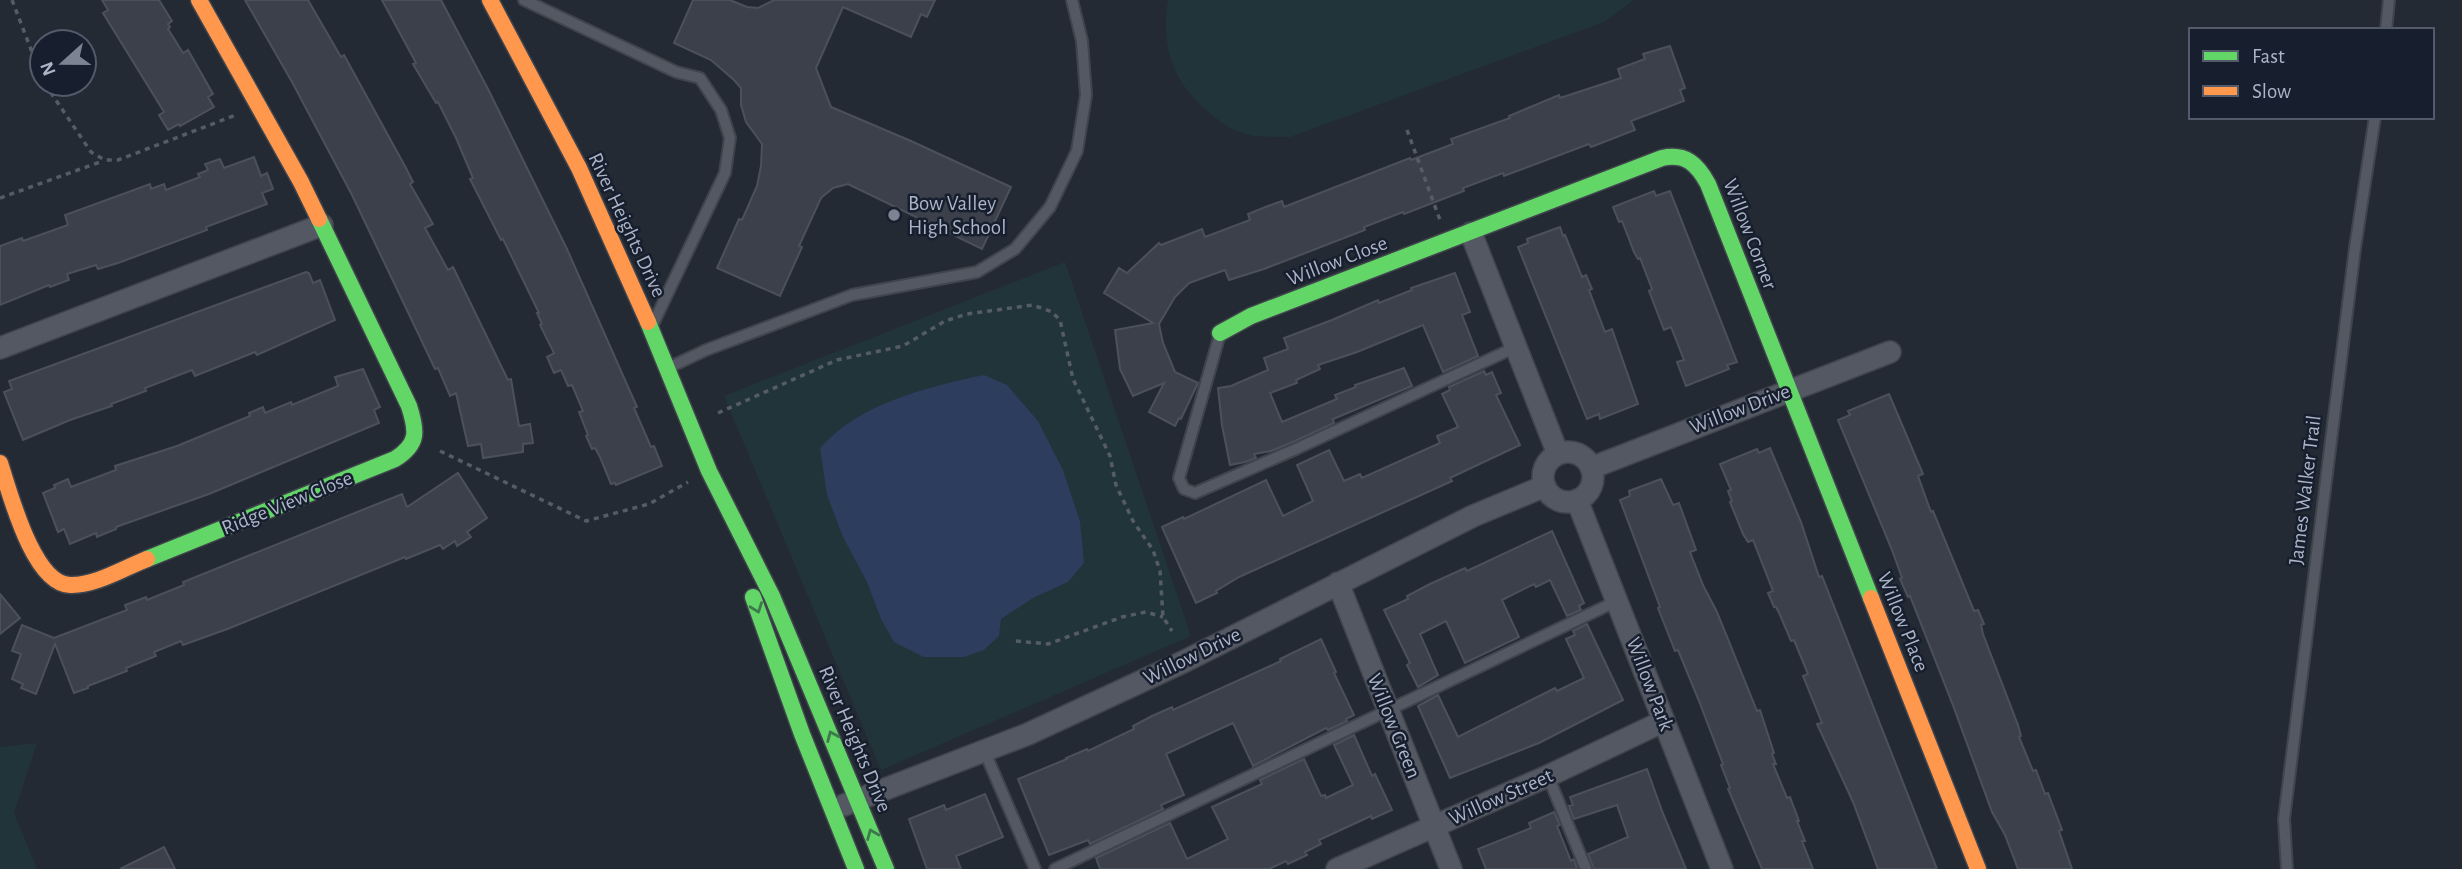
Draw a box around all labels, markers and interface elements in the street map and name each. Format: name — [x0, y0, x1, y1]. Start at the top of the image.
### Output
north arrow — [28, 28, 98, 98]
legend — [2189, 28, 2434, 119]
text: Fast — [2252, 46, 2285, 67]
text: N — [37, 59, 60, 78]
text: Slow — [2252, 81, 2291, 102]
street label: River Heights Drive — [584, 150, 670, 300]
street label: Willow Corner — [1719, 176, 1781, 292]
place label: Bow Valley High School — [908, 193, 1006, 238]
marker: Bow Valley High School — [886, 207, 902, 223]
street label: Willow Close — [1284, 232, 1390, 290]
street label: Willow Drive — [1687, 380, 1793, 438]
street label: James Walker Trail — [2285, 414, 2325, 566]
street label: Ridge View Close — [219, 467, 355, 539]
street label: Willow Place — [1874, 569, 1932, 675]
one-way arrow — [749, 602, 763, 614]
street label: Willow Drive — [1140, 623, 1244, 689]
street label: Willow Park — [1623, 634, 1678, 734]
street label: River Heights Drive — [815, 663, 895, 815]
street label: Willow Green — [1363, 671, 1425, 781]
one-way arrow — [826, 731, 840, 743]
street label: Willow Street — [1446, 765, 1556, 829]
one-way arrow — [867, 828, 881, 840]

